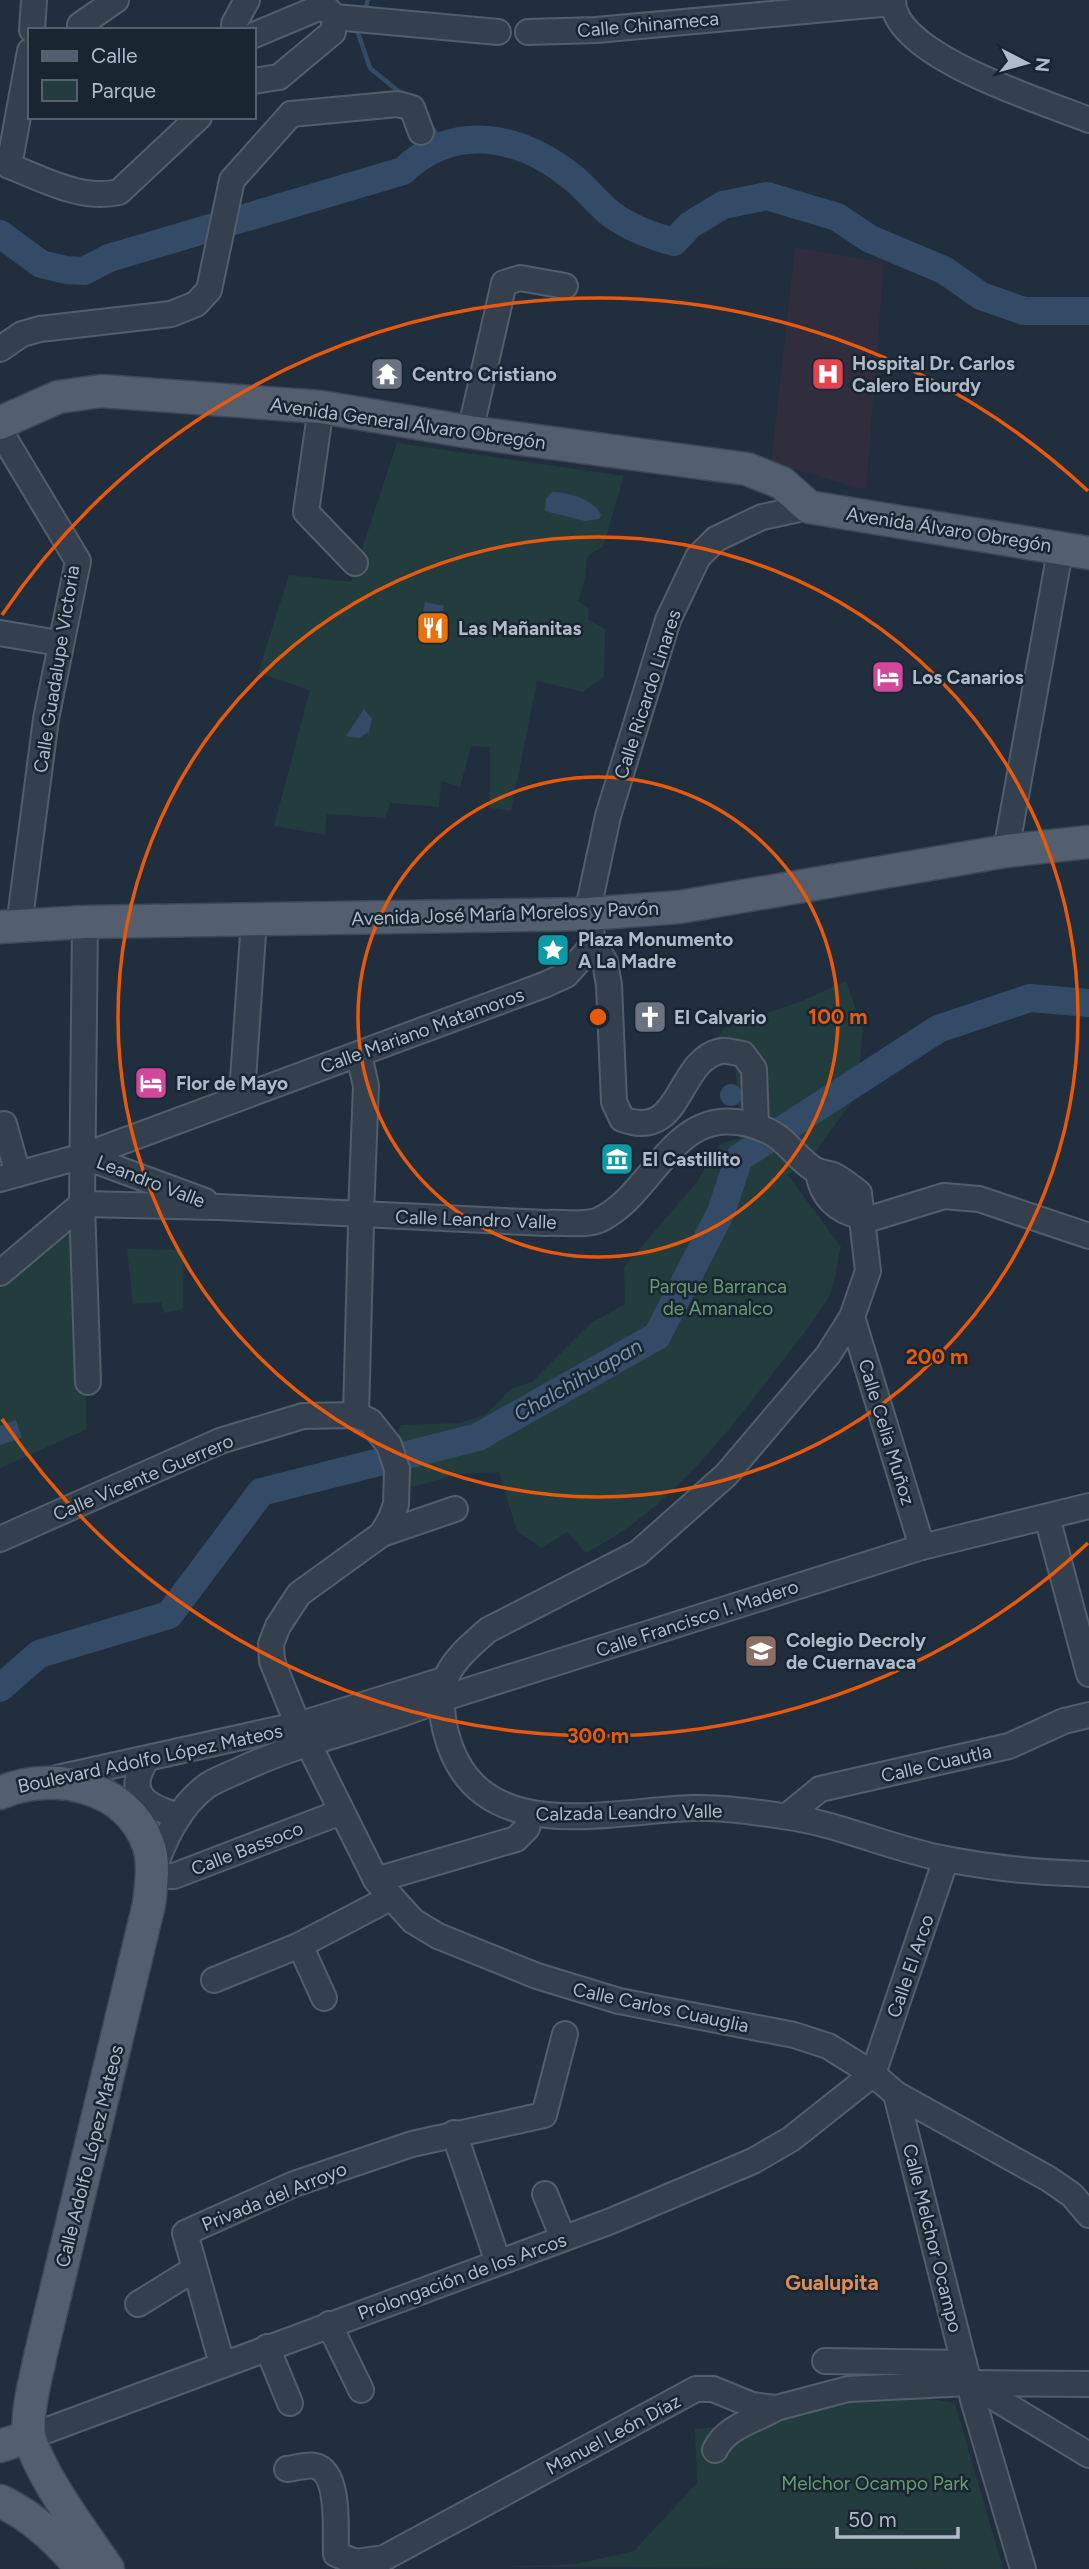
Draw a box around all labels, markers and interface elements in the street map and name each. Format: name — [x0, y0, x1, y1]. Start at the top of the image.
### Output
street label: Calle Chinameca — [576, 7, 720, 42]
legend — [28, 28, 256, 119]
north arrow — [991, 28, 1061, 98]
text: Calle — [91, 43, 138, 68]
text: N — [1030, 56, 1055, 73]
text: Parque — [91, 78, 156, 103]
place label: Hospital Dr. Carlos Calero Elourdy — [852, 352, 1015, 397]
temple icon: Centro Cristiano — [368, 355, 406, 393]
hospital icon: Hospital Dr. Carlos Calero Elourdy — [809, 355, 847, 393]
place label: Centro Cristiano — [412, 363, 557, 386]
street label: Avenida General Álvaro Obregón — [269, 393, 547, 454]
street label: Avenida Álvaro Obregón — [845, 502, 1053, 557]
street label: Calle Guadalupe Victoria — [29, 564, 84, 775]
street label: Calle Ricardo Linares — [609, 606, 686, 782]
restaurant icon: Las Mañanitas — [414, 609, 452, 647]
place label: Las Mañanitas — [458, 617, 581, 640]
hotel icon: Los Canarios — [869, 658, 907, 696]
place label: Los Canarios — [912, 666, 1024, 689]
street label: Avenida José María Morelos y Pavón — [351, 897, 659, 930]
place label: Plaza Monumento A La Madre — [578, 928, 733, 973]
place icon: Plaza Monumento A La Madre — [534, 931, 572, 969]
street label: Calle Mariano Matamoros — [317, 983, 527, 1078]
church icon: El Calvario — [631, 998, 669, 1036]
text: 100 m — [808, 1004, 868, 1029]
centre of rings — [586, 1005, 610, 1029]
place label: El Calvario — [674, 1006, 767, 1029]
hotel icon: Flor de Mayo — [132, 1064, 170, 1102]
place label: Flor de Mayo — [176, 1072, 288, 1095]
museum icon: El Castillito — [598, 1140, 636, 1178]
place label: El Castillito — [642, 1148, 741, 1171]
street label: Leandro Valle — [93, 1150, 208, 1213]
street label: Calle Leandro Valle — [395, 1205, 557, 1234]
park label: Parque Barranca de Amanalco — [649, 1275, 787, 1320]
water label: Chalchihuapan — [509, 1333, 647, 1426]
text: 200 m — [906, 1344, 968, 1369]
street label: Calle Celia Muñoz — [853, 1356, 920, 1508]
street label: Calle Vicente Guerrero — [49, 1429, 237, 1526]
street label: Calle Francisco I. Madero — [593, 1575, 801, 1662]
place label: Colegio Decroly de Cuernavaca — [786, 1629, 926, 1674]
school or university icon: Colegio Decroly de Cuernavaca — [742, 1632, 780, 1670]
street label: Boulevard Adolfo López Mateos — [15, 1719, 285, 1798]
text: 300 m — [567, 1723, 629, 1748]
street label: Calle Cuautla — [879, 1740, 993, 1787]
street label: Calzada Leandro Valle — [535, 1799, 723, 1826]
street label: Calle Bassoco — [188, 1817, 306, 1880]
street label: Calle El Arco — [882, 1912, 939, 2021]
street label: Calle Carlos Cuauglia — [571, 1978, 751, 2037]
street label: Calle Adolfo López Mateos — [51, 2042, 128, 2270]
street label: Calle Melchor Ocampo — [898, 2141, 967, 2335]
street label: Privada del Arroyo — [198, 2157, 350, 2236]
street label: Prolongación de los Arcos — [355, 2228, 570, 2325]
district label: Gualupita — [785, 2270, 879, 2295]
street label: Manuel León Díaz — [542, 2389, 685, 2480]
park label: Melchor Ocampo Park — [781, 2472, 970, 2495]
scale bar — [837, 2496, 958, 2540]
text: 50 m — [848, 2507, 897, 2532]

